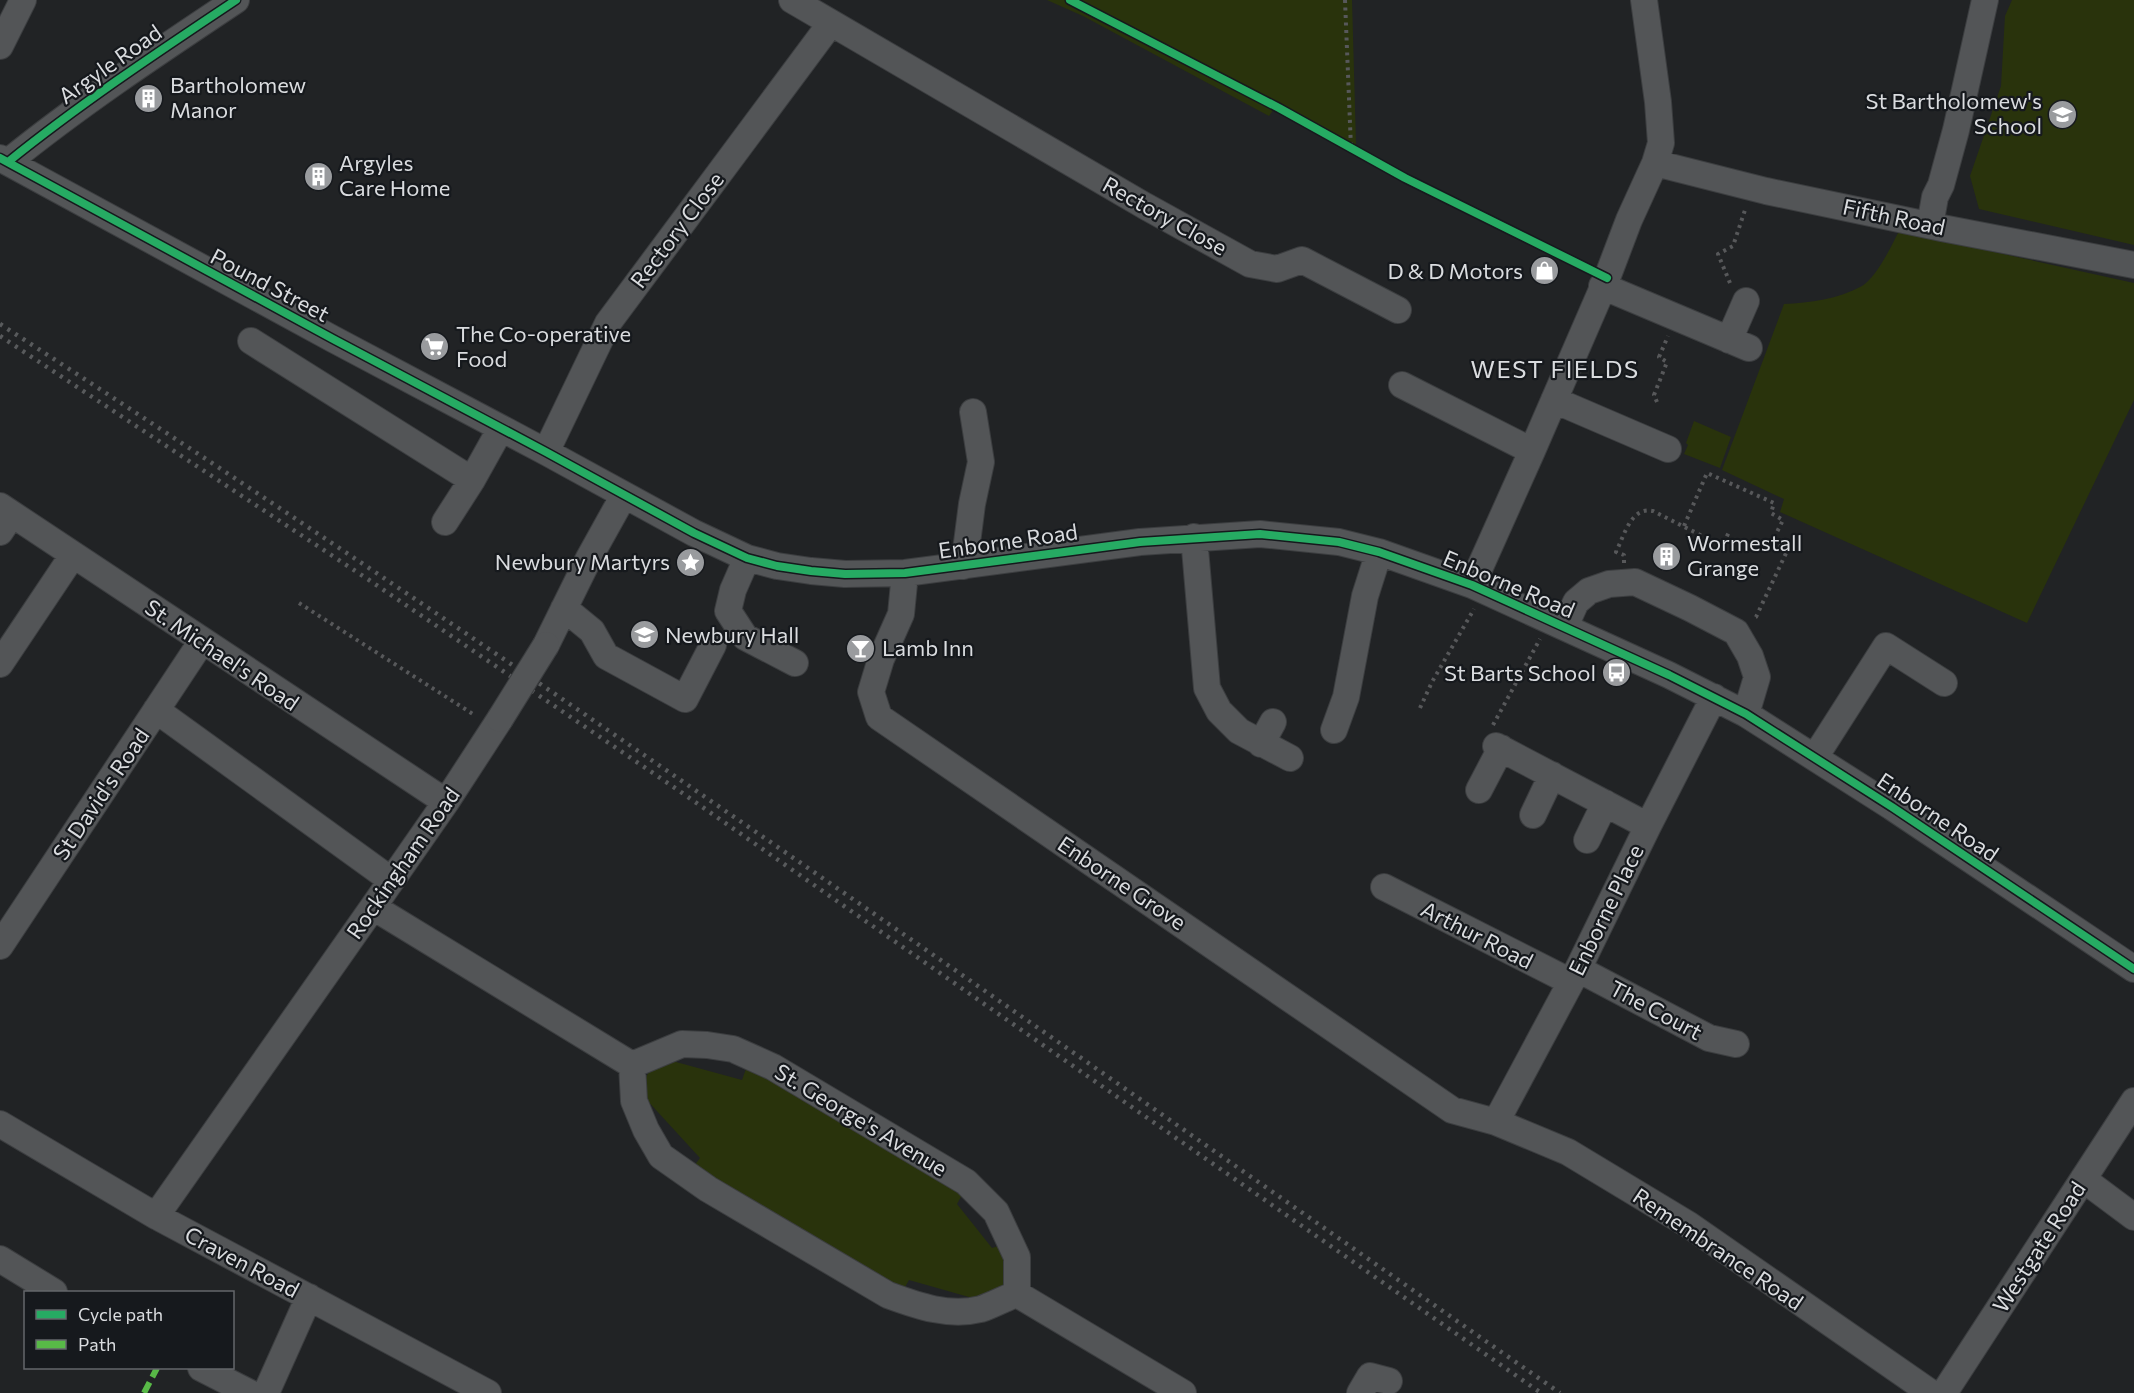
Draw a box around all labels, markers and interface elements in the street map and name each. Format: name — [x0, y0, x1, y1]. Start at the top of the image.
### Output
street label: Argyle Road — [53, 18, 167, 109]
place label: Bartholomew Manor — [170, 71, 307, 123]
building icon: Bartholomew Manor — [133, 82, 165, 114]
place label: St Bartholomew's School — [1866, 87, 2042, 139]
school or university icon: St Bartholomew's School — [2047, 98, 2079, 130]
place label: Argyles Care Home — [339, 149, 450, 201]
building icon: Argyles Care Home — [302, 160, 334, 192]
street label: Rectory Close — [624, 166, 729, 293]
street label: Rectory Close — [1098, 170, 1232, 261]
street label: Fifth Road — [1840, 192, 1948, 241]
street label: Pound Street — [206, 242, 334, 327]
shop icon: D & D Motors — [1528, 255, 1560, 287]
place label: D & D Motors — [1387, 257, 1523, 284]
place label: The Co-operative Food — [456, 320, 631, 372]
supermarket icon: The Co-operative Food — [419, 331, 451, 363]
district label: WEST FIELDS — [1470, 354, 1640, 383]
street label: Enborne Road — [937, 517, 1079, 564]
place label: Wormestall Grange — [1687, 529, 1802, 581]
building icon: Wormestall Grange — [1650, 540, 1682, 572]
street label: Enborne Road — [1439, 544, 1579, 623]
place icon: Newbury Martyrs — [675, 546, 707, 578]
place label: Newbury Martyrs — [495, 548, 670, 575]
street label: St. Michael's Road — [140, 593, 304, 716]
school or university icon: Newbury Hall — [628, 619, 660, 651]
place label: Newbury Hall — [665, 621, 799, 648]
bar icon: Lamb Inn — [845, 632, 877, 664]
place label: Lamb Inn — [882, 634, 974, 661]
bus stop icon: St Barts School — [1601, 657, 1633, 689]
place label: St Barts School — [1444, 659, 1596, 686]
street label: St David's Road — [47, 723, 155, 865]
street label: Enborne Road — [1873, 766, 2004, 867]
street label: Rockingham Road — [340, 782, 465, 944]
street label: Enborne Grove — [1053, 830, 1192, 935]
street label: Enborne Place — [1562, 840, 1649, 980]
street label: Arthur Road — [1417, 895, 1538, 974]
street label: The Court — [1605, 974, 1707, 1045]
street label: St. George's Avenue — [770, 1058, 952, 1182]
street label: Westgate Road — [1986, 1176, 2091, 1317]
street label: Remembrance Road — [1628, 1182, 1808, 1316]
street label: Craven Road — [180, 1220, 304, 1303]
legend — [24, 1291, 234, 1369]
text: Cycle path — [78, 1303, 163, 1325]
text: Path — [78, 1333, 116, 1355]

